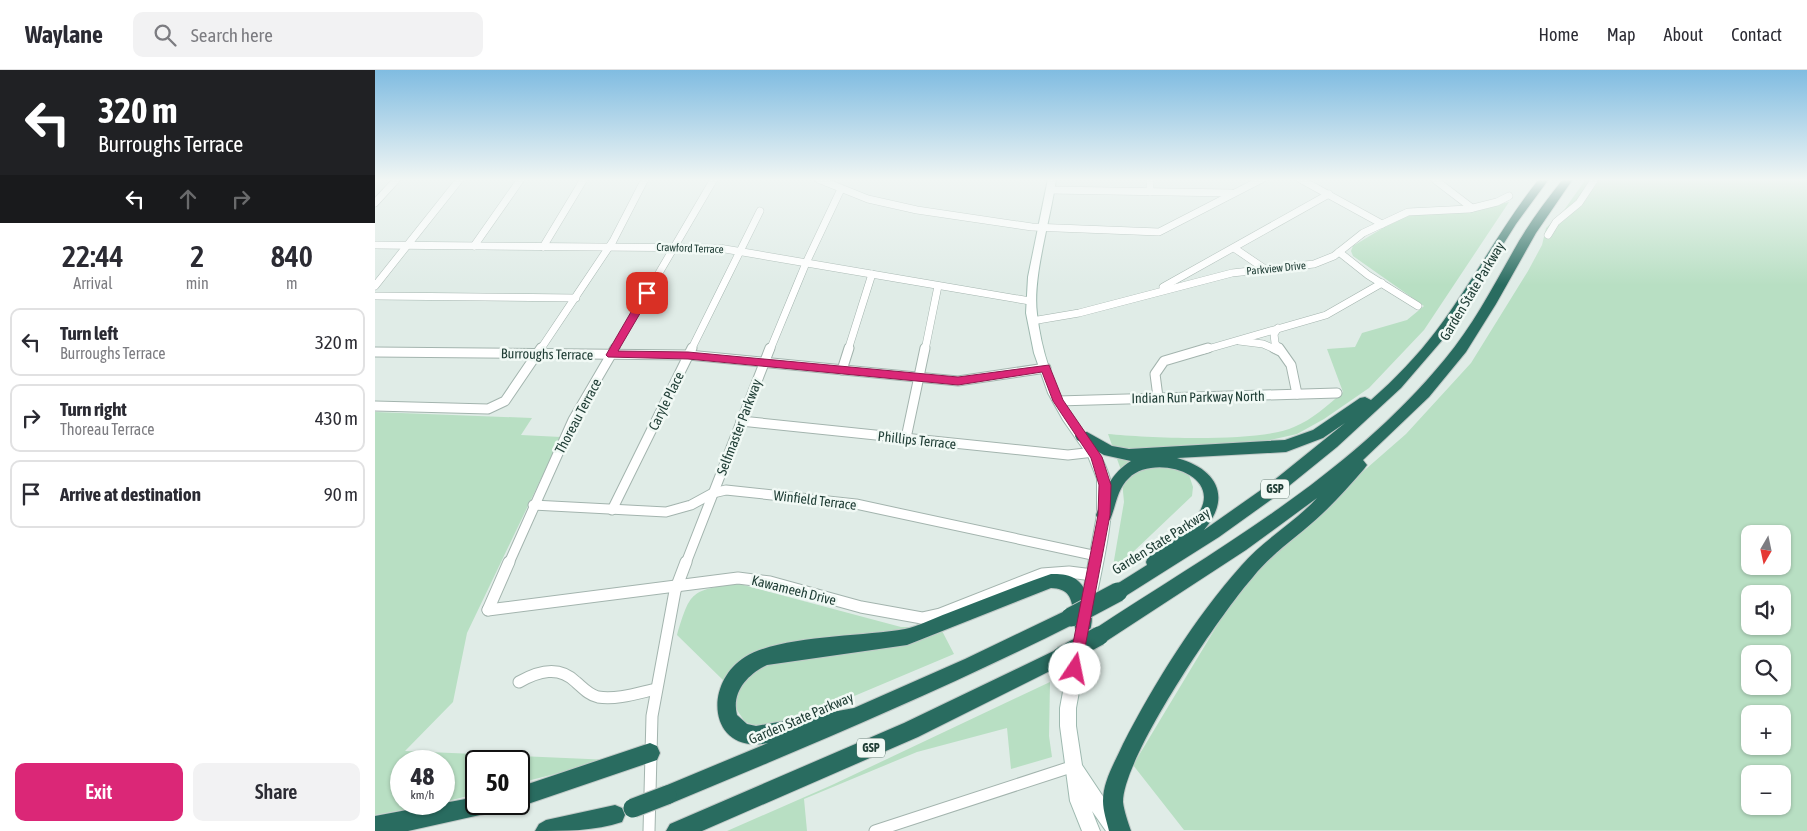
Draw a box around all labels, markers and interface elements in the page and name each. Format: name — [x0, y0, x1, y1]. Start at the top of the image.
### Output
search box — [133, 12, 483, 57]
text: Waylane — [25, 21, 103, 48]
icon: search — [151, 21, 179, 49]
text: Search here — [191, 24, 273, 46]
text: Home — [1539, 24, 1579, 45]
text: Map — [1607, 24, 1636, 45]
text: About — [1664, 24, 1703, 45]
text: Contact — [1731, 24, 1782, 45]
icon: left — [15, 90, 80, 155]
text: 320 m — [98, 90, 177, 130]
text: Burroughs Terrace — [98, 131, 243, 157]
icon: left — [121, 185, 149, 213]
icon: ahead — [174, 185, 202, 213]
icon: right — [227, 185, 255, 213]
text: 22:44 — [62, 239, 124, 273]
text: 2 — [190, 239, 204, 273]
text: 840 — [271, 239, 313, 273]
street label: Garden State Parkway — [1436, 239, 1508, 343]
street label: Crawford Terrace — [656, 241, 724, 255]
street label: Parkview Drive — [1246, 259, 1306, 277]
pin — [626, 272, 668, 314]
text: Arrival — [73, 274, 112, 292]
text: min — [186, 274, 209, 292]
text: m — [286, 274, 298, 292]
icon: arrive — [633, 279, 661, 307]
text: Turn left — [60, 322, 118, 344]
icon: left — [17, 328, 45, 356]
text: 320 m — [315, 331, 358, 353]
text: Burroughs Terrace — [60, 344, 166, 362]
street label: Burroughs Terrace — [501, 345, 593, 363]
street label: Caryle Place — [645, 369, 687, 433]
street label: Thoreau Terrace — [552, 376, 604, 456]
street label: Selfmaster Parkway — [713, 377, 765, 477]
street label: Indian Run Parkway North — [1131, 388, 1265, 406]
text: Turn right — [60, 398, 127, 420]
icon: right — [17, 404, 45, 432]
text: 430 m — [315, 407, 358, 429]
text: Thoreau Terrace — [60, 420, 154, 438]
street label: Phillips Terrace — [877, 428, 957, 452]
road number: GSP — [1261, 479, 1289, 498]
icon: arrive — [17, 480, 45, 508]
text: Arrive at destination — [60, 483, 201, 505]
text: 90 m — [324, 483, 358, 505]
street label: Winfield Terrace — [773, 487, 857, 513]
street label: Garden State Parkway — [1109, 504, 1213, 578]
north arrow — [1741, 525, 1791, 575]
map controls — [1741, 525, 1791, 815]
street label: Kawameeh Drive — [750, 572, 838, 608]
button: sound — [1741, 585, 1791, 635]
position arrow — [1048, 642, 1100, 694]
button: search — [1741, 645, 1791, 695]
street label: Garden State Parkway — [746, 689, 856, 747]
button: + — [1741, 705, 1791, 755]
road number: GSP — [857, 738, 885, 758]
speed limit sign: 50 — [465, 750, 530, 815]
text: 48 — [411, 762, 434, 790]
button: Exit — [15, 763, 183, 821]
button: Share — [193, 763, 360, 821]
button: − — [1741, 765, 1791, 815]
text: km/h — [411, 788, 434, 802]

